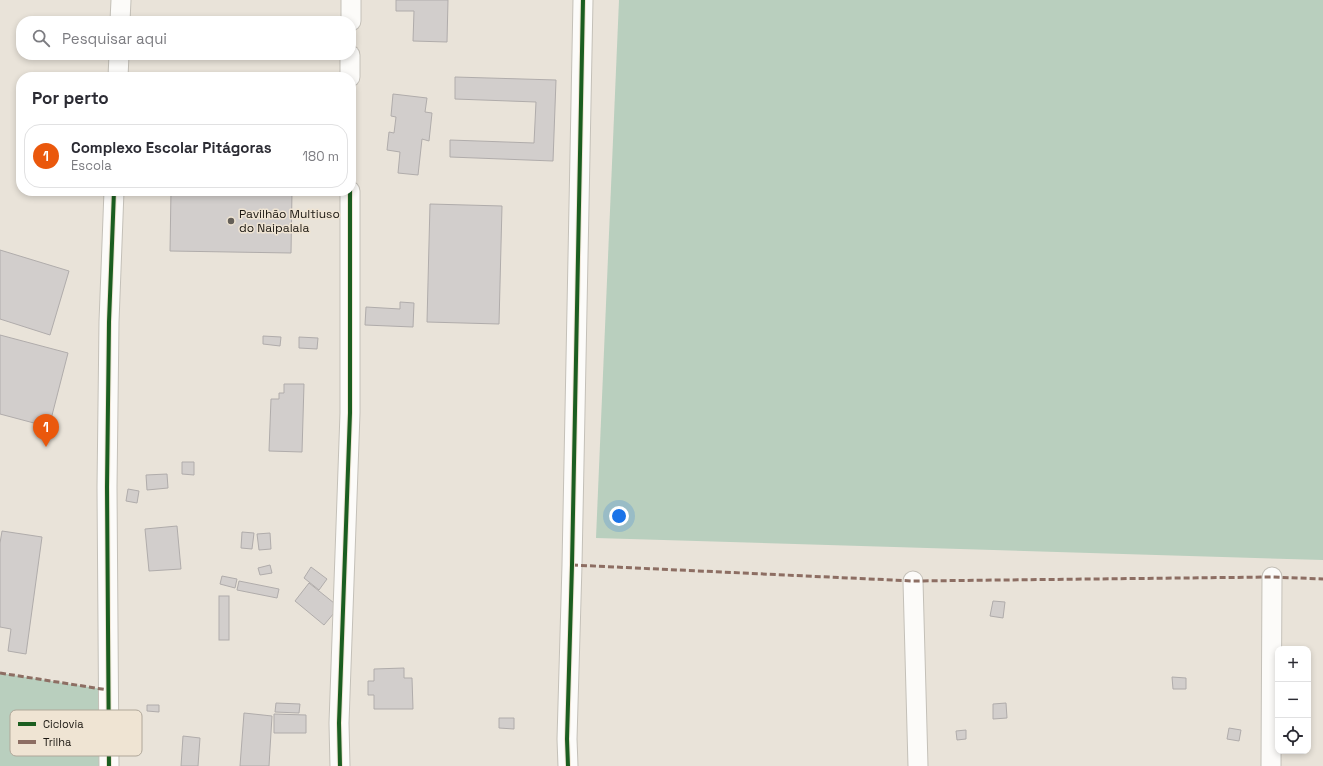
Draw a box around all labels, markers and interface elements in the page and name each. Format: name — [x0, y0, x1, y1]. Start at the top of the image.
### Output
search box — [16, 16, 356, 60]
icon: search — [30, 27, 52, 49]
text: Pesquisar aqui — [62, 29, 167, 48]
text: Por perto — [32, 87, 109, 109]
text: Complexo Escolar Pitágoras — [71, 138, 272, 157]
text: 1 — [43, 148, 49, 165]
text: 180 m — [303, 148, 339, 165]
text: Escola — [71, 157, 112, 174]
place label: Pavilhão Multiuso do Naipalala — [239, 206, 340, 236]
marker: Pavilhão Multiuso do Naipalala — [226, 216, 236, 226]
pin: 1 — [33, 414, 59, 447]
your location — [609, 506, 629, 526]
map controls — [1275, 646, 1311, 754]
button: + — [1275, 646, 1311, 682]
button: − — [1275, 682, 1311, 718]
legend — [10, 710, 142, 756]
text: Ciclovia — [43, 717, 84, 731]
button: locate — [1275, 718, 1311, 754]
text: Trilha — [43, 735, 72, 749]

